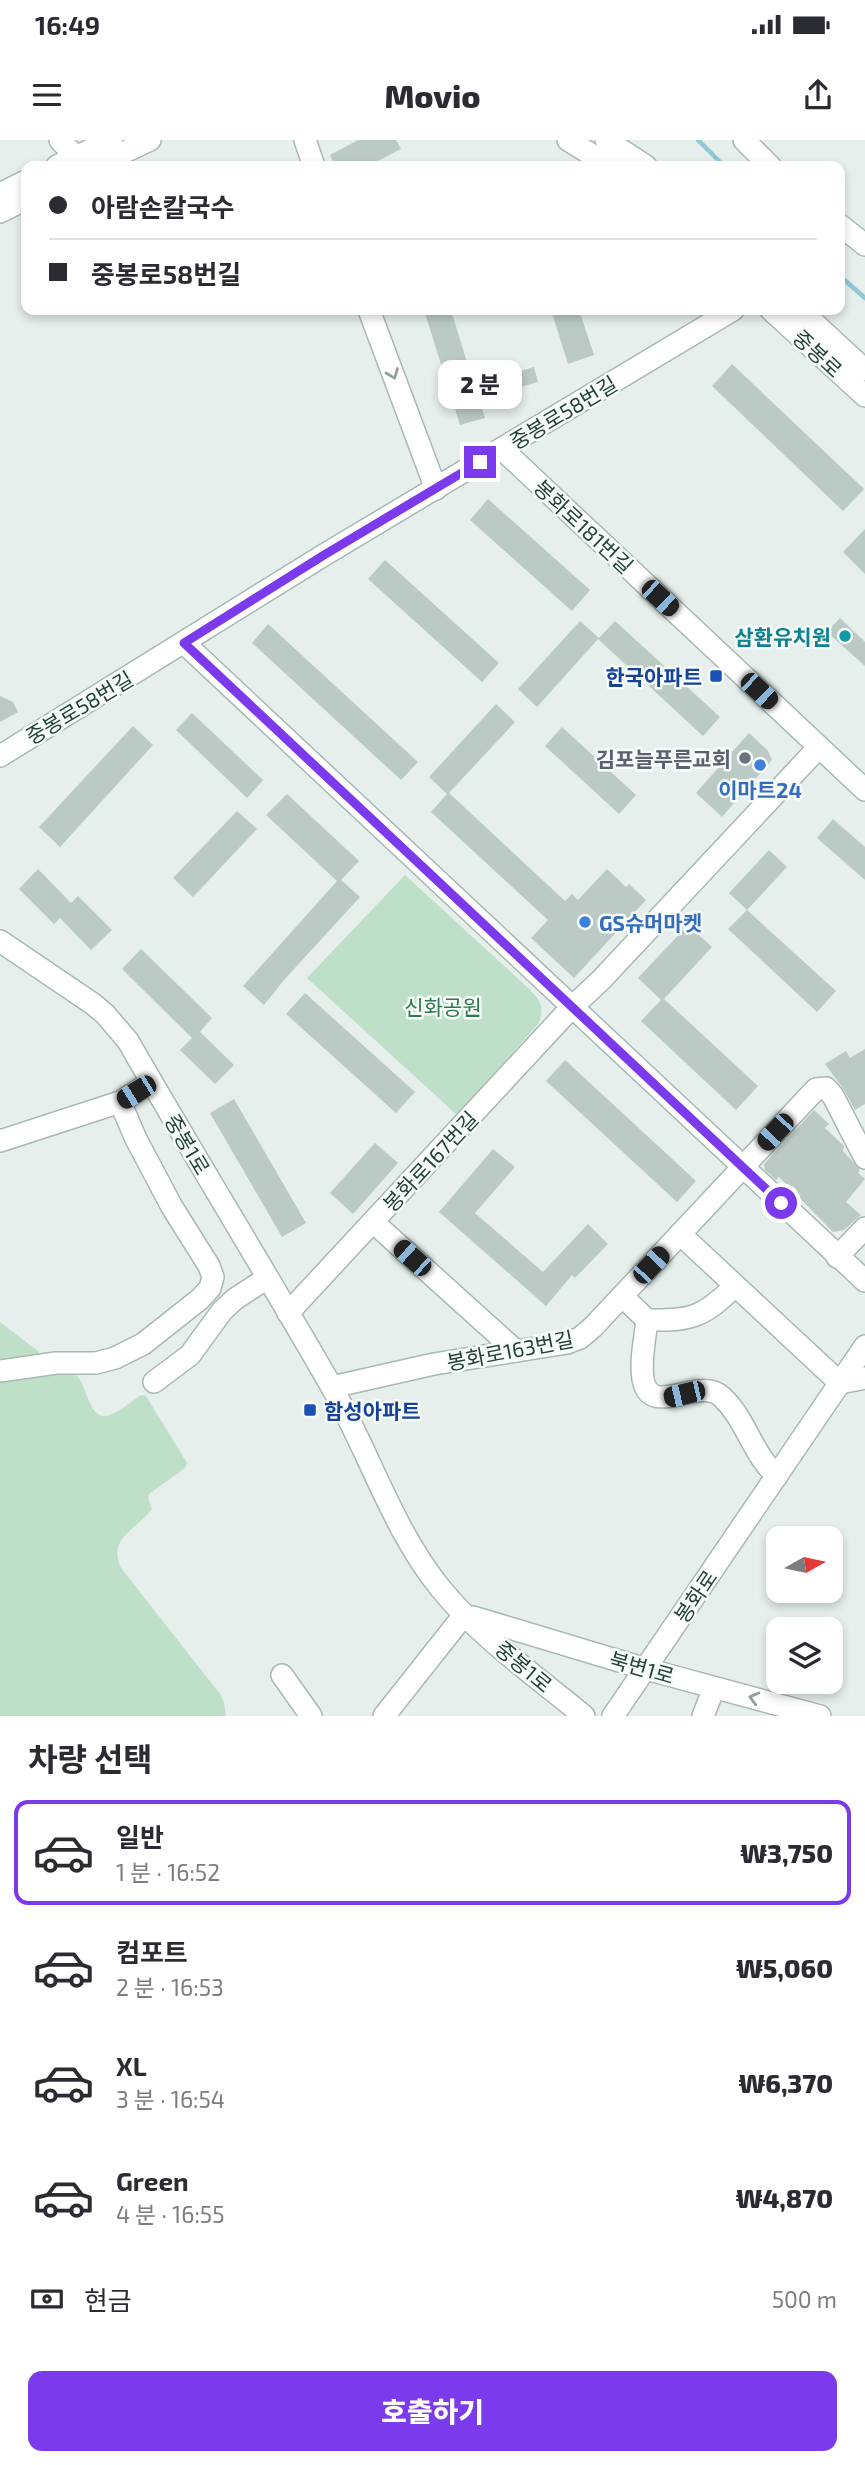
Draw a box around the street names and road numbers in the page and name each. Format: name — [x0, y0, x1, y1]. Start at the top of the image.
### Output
street label: 중봉로 — [788, 324, 848, 382]
street label: 중봉로58번길 — [505, 370, 621, 454]
street label: 봉화로181번길 — [529, 474, 639, 578]
street label: 중봉로58번길 — [21, 665, 137, 749]
street label: 봉화로167번길 — [377, 1106, 483, 1216]
street label: 중봉1로 — [160, 1109, 216, 1179]
street label: 봉화로163번길 — [444, 1325, 576, 1375]
street label: 봉화로 — [668, 1565, 722, 1627]
street label: 중봉1로 — [491, 1635, 557, 1697]
street label: 북변1로 — [607, 1646, 677, 1688]

